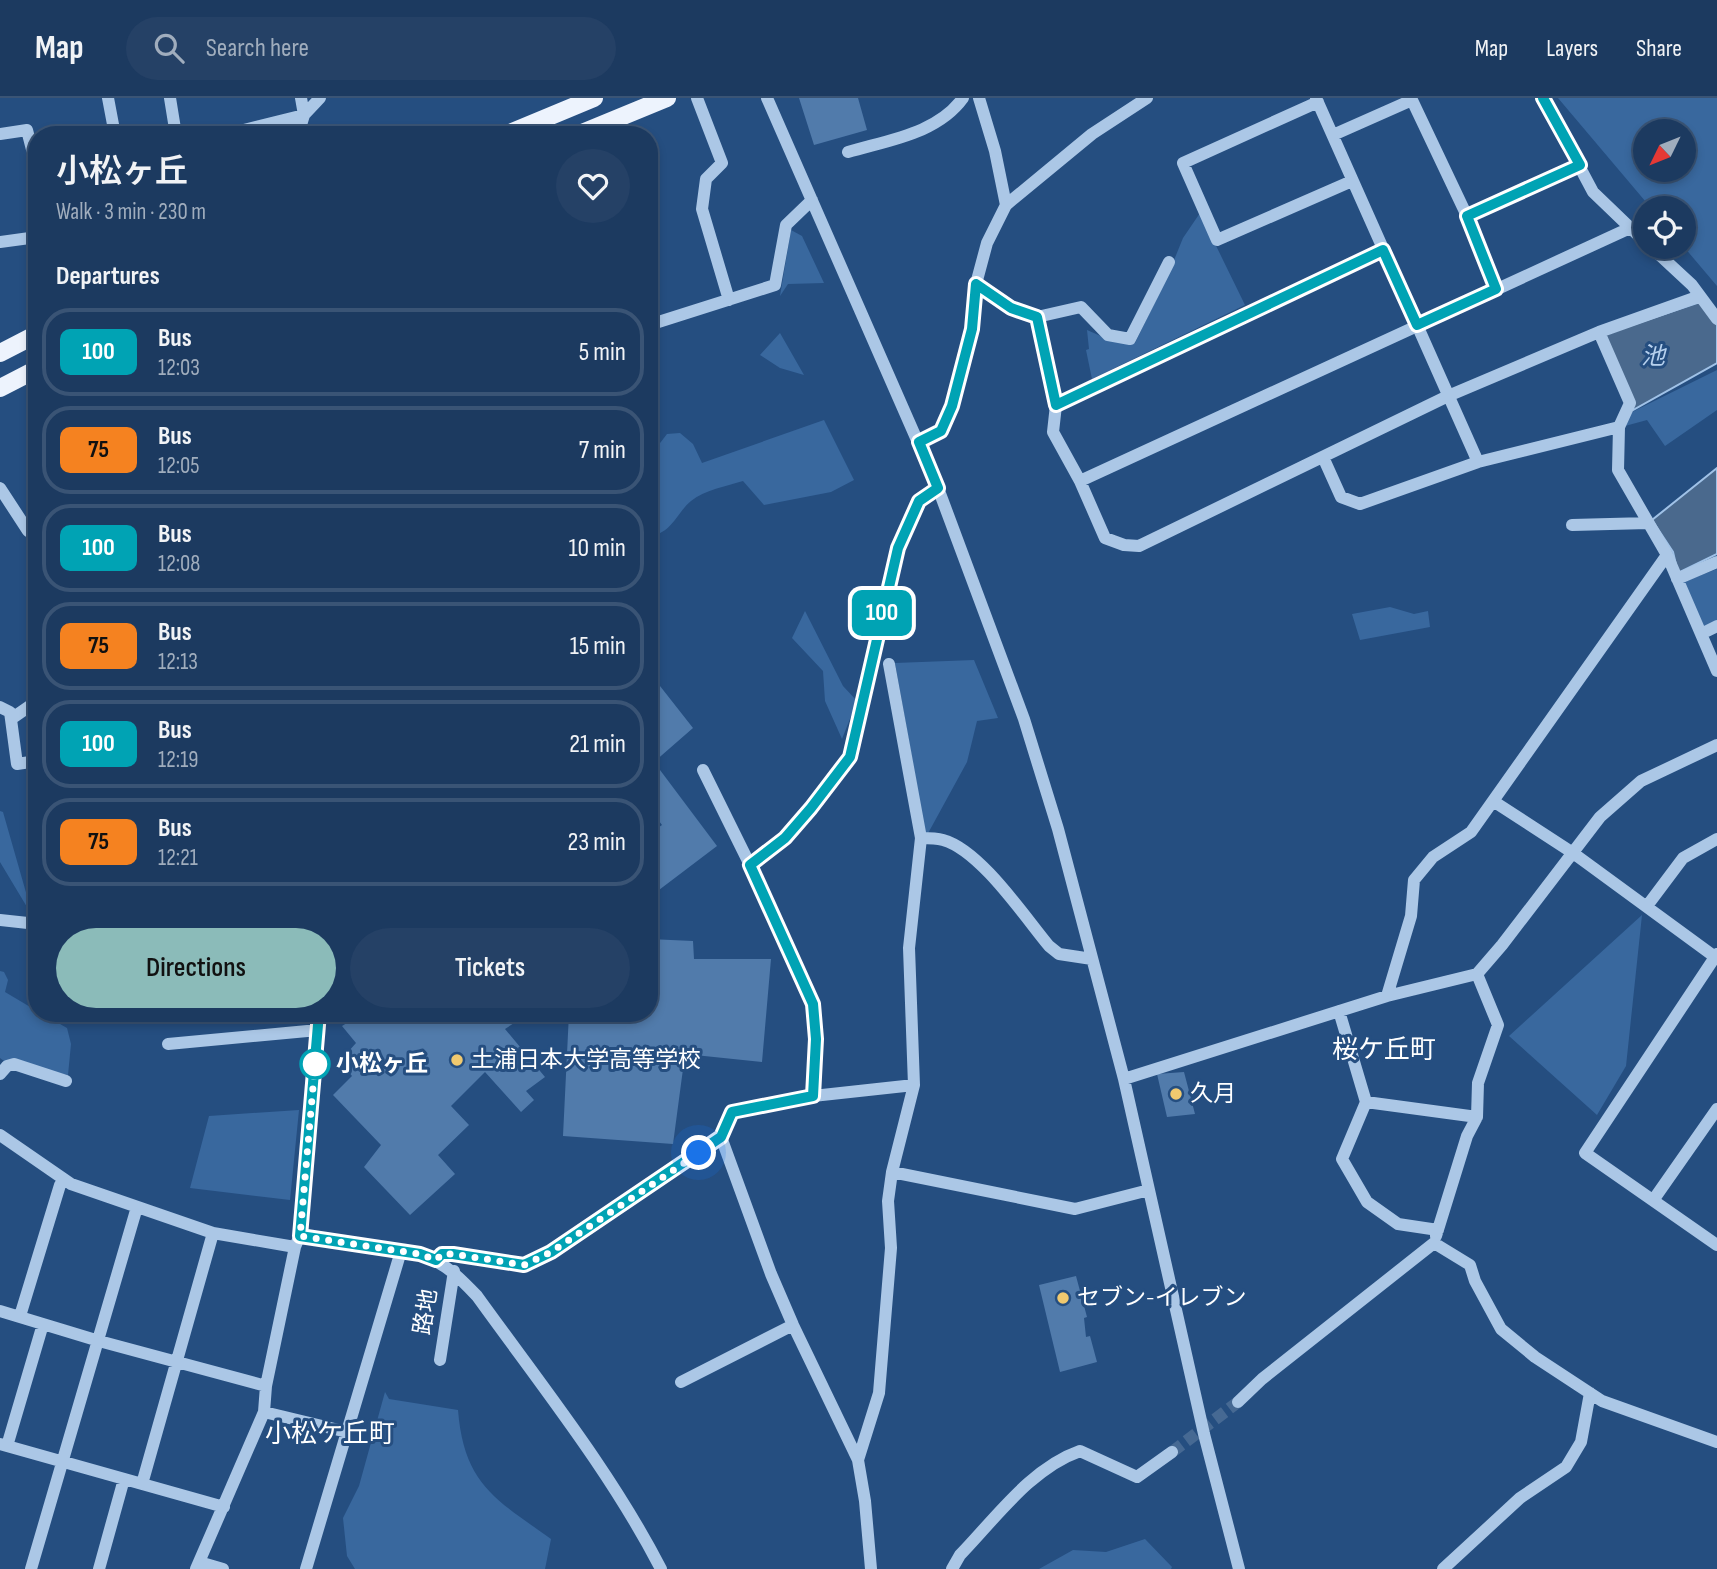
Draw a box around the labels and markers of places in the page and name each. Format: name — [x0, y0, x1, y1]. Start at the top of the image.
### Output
place label: 土浦日本大学高等学校 — [471, 1046, 701, 1074]
marker: 小松ヶ丘 — [300, 1049, 330, 1079]
place label: 小松ヶ丘 — [336, 1050, 428, 1078]
marker: 土浦日本大学高等学校 — [449, 1052, 465, 1068]
place label: 久月 — [1190, 1080, 1236, 1108]
marker: 久月 — [1168, 1086, 1184, 1102]
place label: セブン-イレブン — [1077, 1284, 1246, 1312]
marker: セブン-イレブン — [1055, 1290, 1071, 1306]

